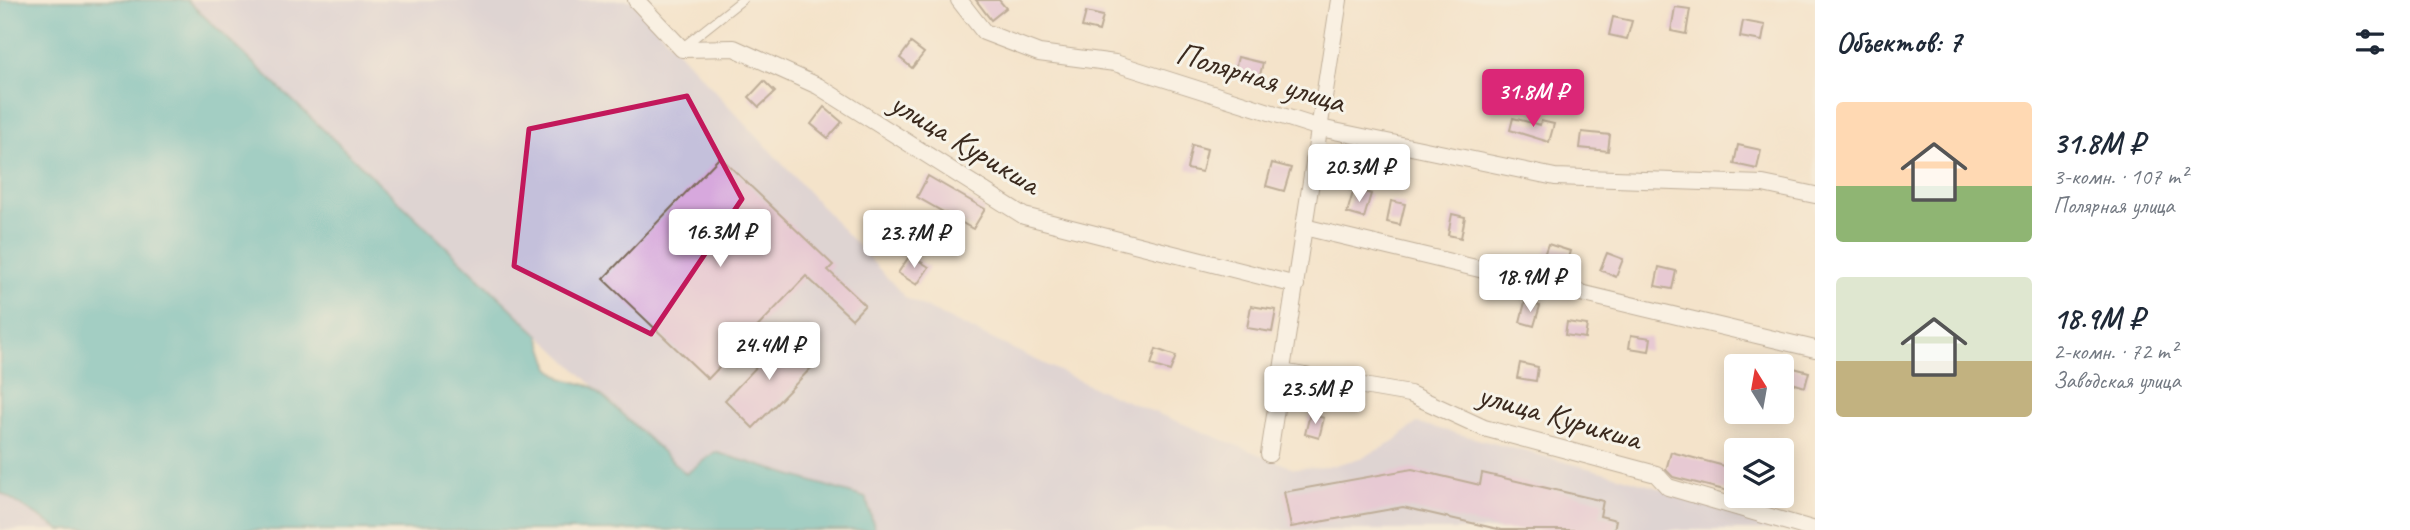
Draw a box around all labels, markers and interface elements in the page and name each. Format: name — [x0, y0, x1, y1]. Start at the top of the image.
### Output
text: Объектов: 7 — [1836, 23, 1961, 61]
icon: filters — [2351, 23, 2389, 61]
street label: Полярная улица — [1171, 31, 1353, 123]
pin: 31.8M ₽ — [1468, 69, 1598, 129]
text: 31.8M ₽ — [1498, 77, 1568, 106]
street label: улица Курикша — [881, 81, 1050, 205]
text: 31.8M ₽ — [2053, 124, 2144, 162]
icon: home — [1892, 130, 1976, 214]
pin: 20.3M ₽ — [1294, 144, 1424, 204]
text: 20.3M ₽ — [1324, 152, 1394, 181]
text: 3-комн. · 107 m² — [2053, 162, 2187, 191]
text: Полярная улица — [2053, 191, 2174, 220]
pin: 16.3M ₽ — [655, 210, 785, 269]
pin: 23.7M ₽ — [849, 210, 979, 270]
text: 16.3M ₽ — [685, 217, 755, 246]
text: 23.7M ₽ — [879, 218, 949, 247]
pin: 18.9M ₽ — [1465, 254, 1595, 314]
text: 18.9M ₽ — [1495, 262, 1565, 291]
text: 18.9M ₽ — [2053, 299, 2144, 337]
icon: home — [1892, 305, 1976, 389]
pin: 24.4M ₽ — [704, 322, 834, 382]
text: 24.4M ₽ — [734, 330, 804, 359]
text: 2-комн. · 72 m² — [2053, 337, 2177, 366]
north arrow — [1724, 354, 1794, 424]
map controls — [1724, 354, 1794, 508]
pin: 23.5M ₽ — [1250, 366, 1380, 426]
text: Заводская улица — [2053, 366, 2181, 395]
street label: улица Курикша — [1471, 372, 1648, 460]
text: 23.5M ₽ — [1280, 374, 1350, 403]
button: layers — [1724, 438, 1794, 508]

